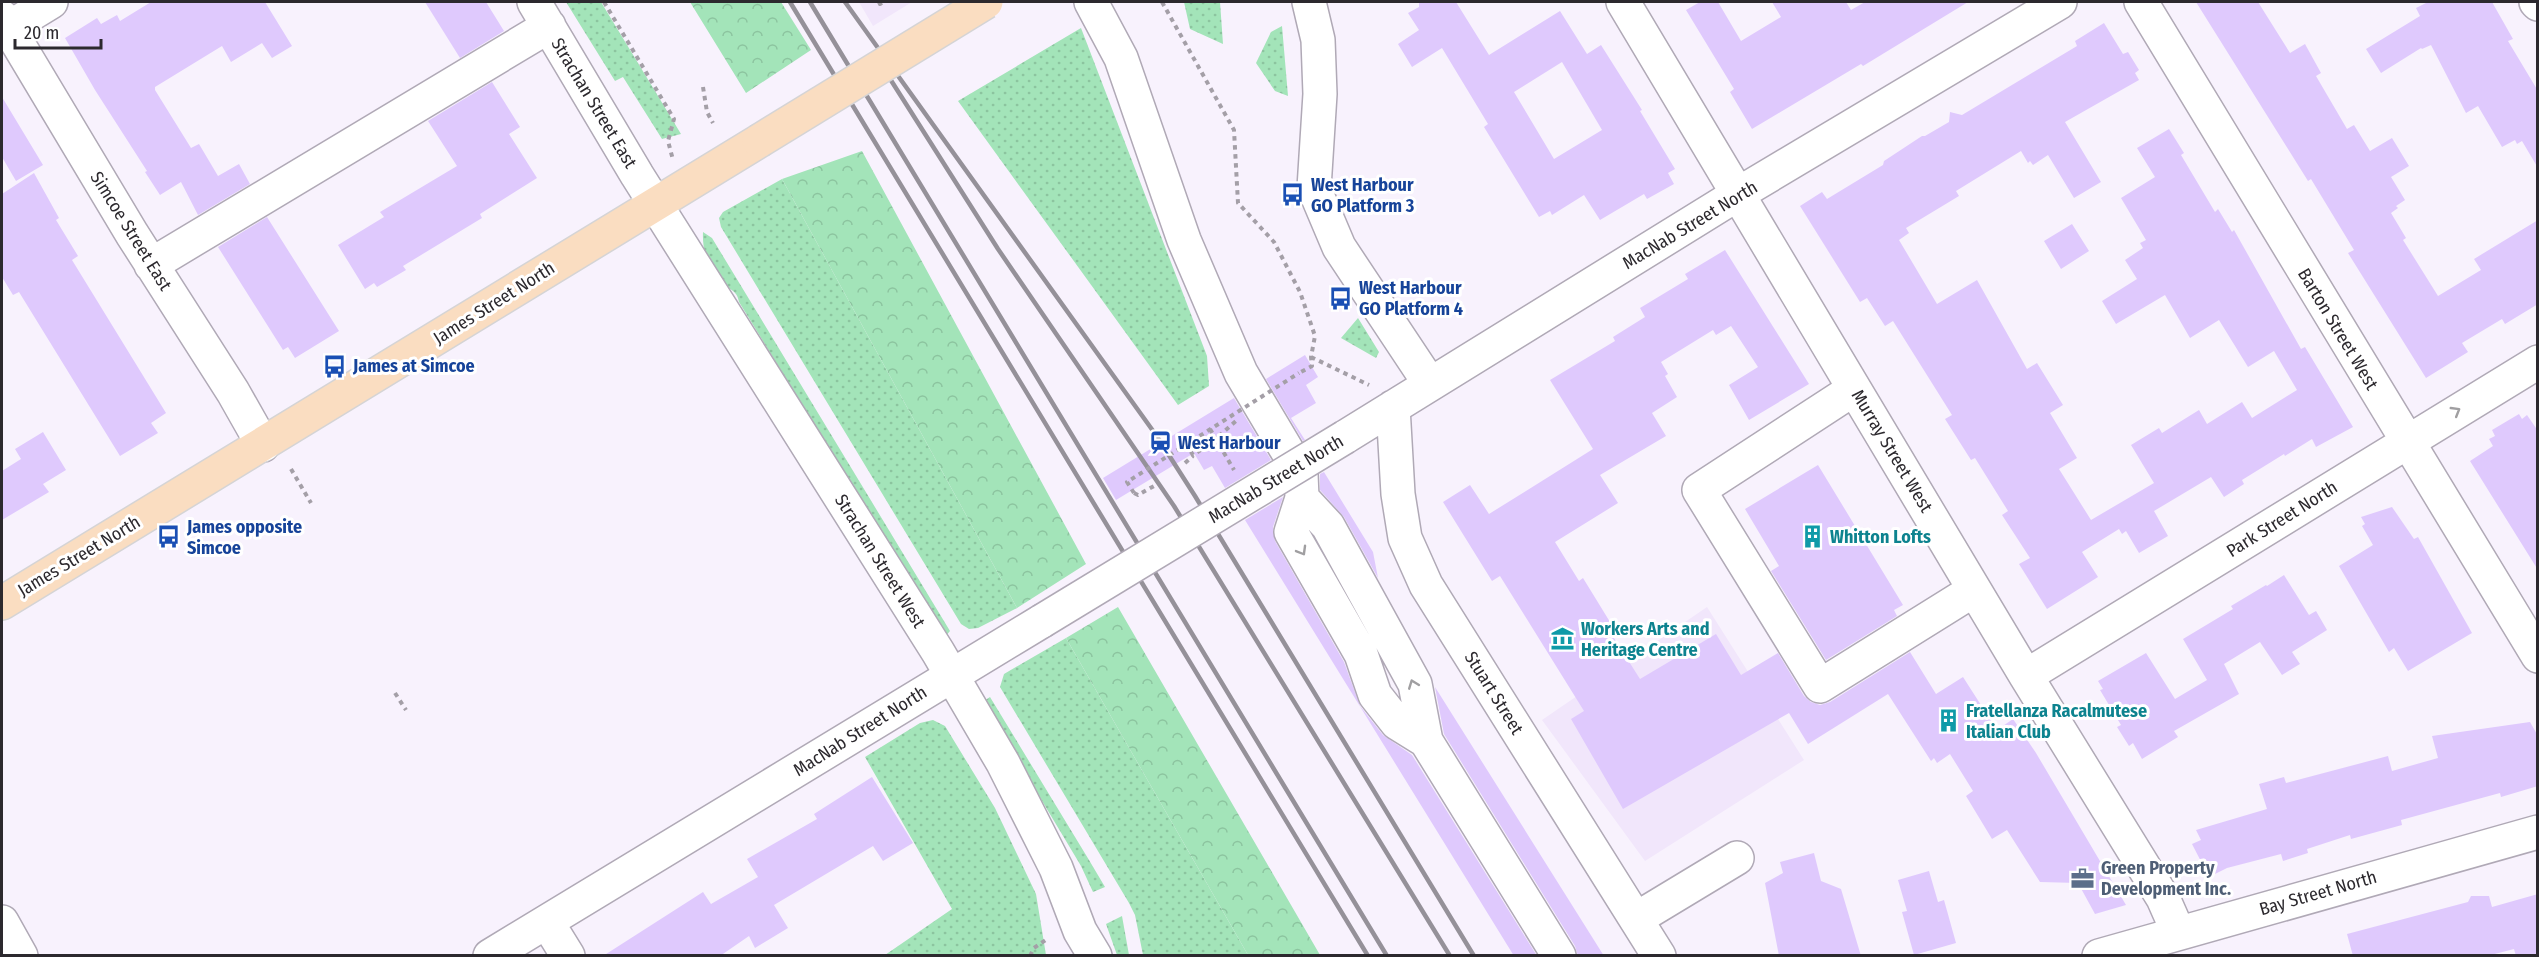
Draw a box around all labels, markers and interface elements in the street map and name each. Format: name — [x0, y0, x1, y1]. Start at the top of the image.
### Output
scale bar — [15, 12, 100, 50]
text: 20 m — [24, 22, 59, 44]
street label: Strachan Street East — [546, 34, 642, 172]
street label: Simcoe Street East — [86, 167, 176, 295]
place label: West Harbour GO Platform 3 — [1311, 174, 1415, 217]
street label: MacNab Street North — [1619, 176, 1761, 274]
bus stop icon: West Harbour GO Platform 3 — [1280, 182, 1306, 208]
street label: James Street North — [429, 257, 559, 349]
street label: Barton Street West — [2293, 264, 2383, 394]
place label: West Harbour GO Platform 4 — [1359, 277, 1463, 320]
bus stop icon: West Harbour GO Platform 4 — [1328, 285, 1354, 311]
bus stop icon: James at Simcoe — [322, 353, 348, 379]
place label: James at Simcoe — [352, 355, 475, 377]
street label: Murray Street West — [1847, 386, 1937, 516]
one-way arrow — [2450, 407, 2460, 419]
station icon: West Harbour — [1147, 430, 1173, 456]
street label: MacNab Street North — [1205, 430, 1347, 528]
place label: West Harbour — [1178, 432, 1281, 454]
street label: Park Street North — [2222, 476, 2342, 562]
street label: Strachan Street West — [830, 490, 930, 632]
street label: James Street North — [14, 511, 144, 601]
place label: James opposite Simcoe — [186, 516, 302, 559]
bus stop icon: James opposite Simcoe — [156, 524, 182, 550]
building icon: Whitton Lofts — [1799, 524, 1825, 550]
place label: Whitton Lofts — [1830, 526, 1931, 548]
one-way arrow — [1295, 545, 1306, 555]
place label: Workers Arts and Heritage Centre — [1581, 618, 1710, 661]
museum icon: Workers Arts and Heritage Centre — [1550, 626, 1576, 652]
street label: Stuart Street — [1460, 647, 1528, 739]
one-way arrow — [1408, 679, 1420, 690]
street label: MacNab Street North — [789, 681, 931, 781]
place label: Fratellanza Racalmutese Italian Club — [1966, 700, 2147, 743]
building icon: Fratellanza Racalmutese Italian Club — [1935, 708, 1961, 734]
place label: Green Property Development Inc. — [2101, 857, 2231, 900]
office icon: Green Property Development Inc. — [2070, 865, 2096, 891]
street label: Bay Street North — [2257, 866, 2379, 920]

